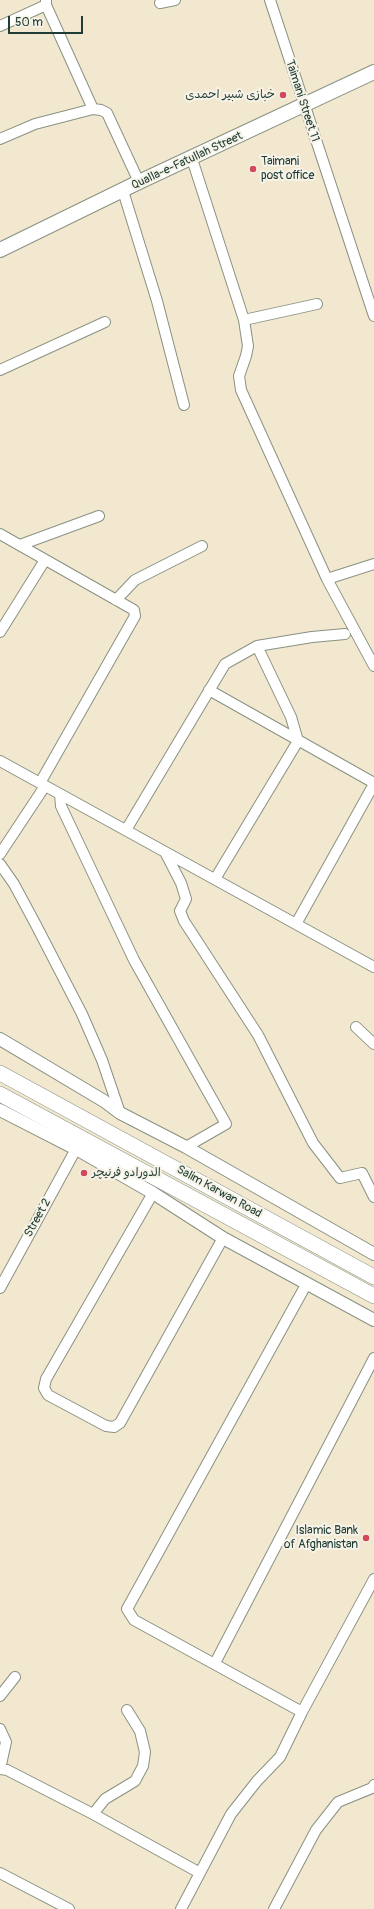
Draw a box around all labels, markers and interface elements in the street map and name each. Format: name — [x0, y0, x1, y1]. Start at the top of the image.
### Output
scale bar — [10, 8, 85, 34]
text: 50 m — [15, 15, 43, 30]
street label: Taimani Street 11 — [282, 58, 322, 144]
place label: خبازی شبیر احمدی — [185, 88, 275, 102]
marker: خبازی شبیر احمدی — [278, 90, 288, 100]
street label: Qualla-e-Fatullah Street — [129, 129, 245, 193]
place label: Taimani post office — [261, 155, 314, 183]
marker: Taimani post office — [248, 164, 258, 174]
street label: Salim Karwan Road — [174, 1163, 264, 1221]
place label: الدورادو فرنیچر — [92, 1166, 161, 1180]
marker: الدورادو فرنیچر — [79, 1168, 89, 1178]
street label: Street 2 — [22, 1196, 54, 1240]
place label: Islamic Bank of Afghanistan — [284, 1524, 358, 1552]
marker: Islamic Bank of Afghanistan — [361, 1533, 371, 1543]

